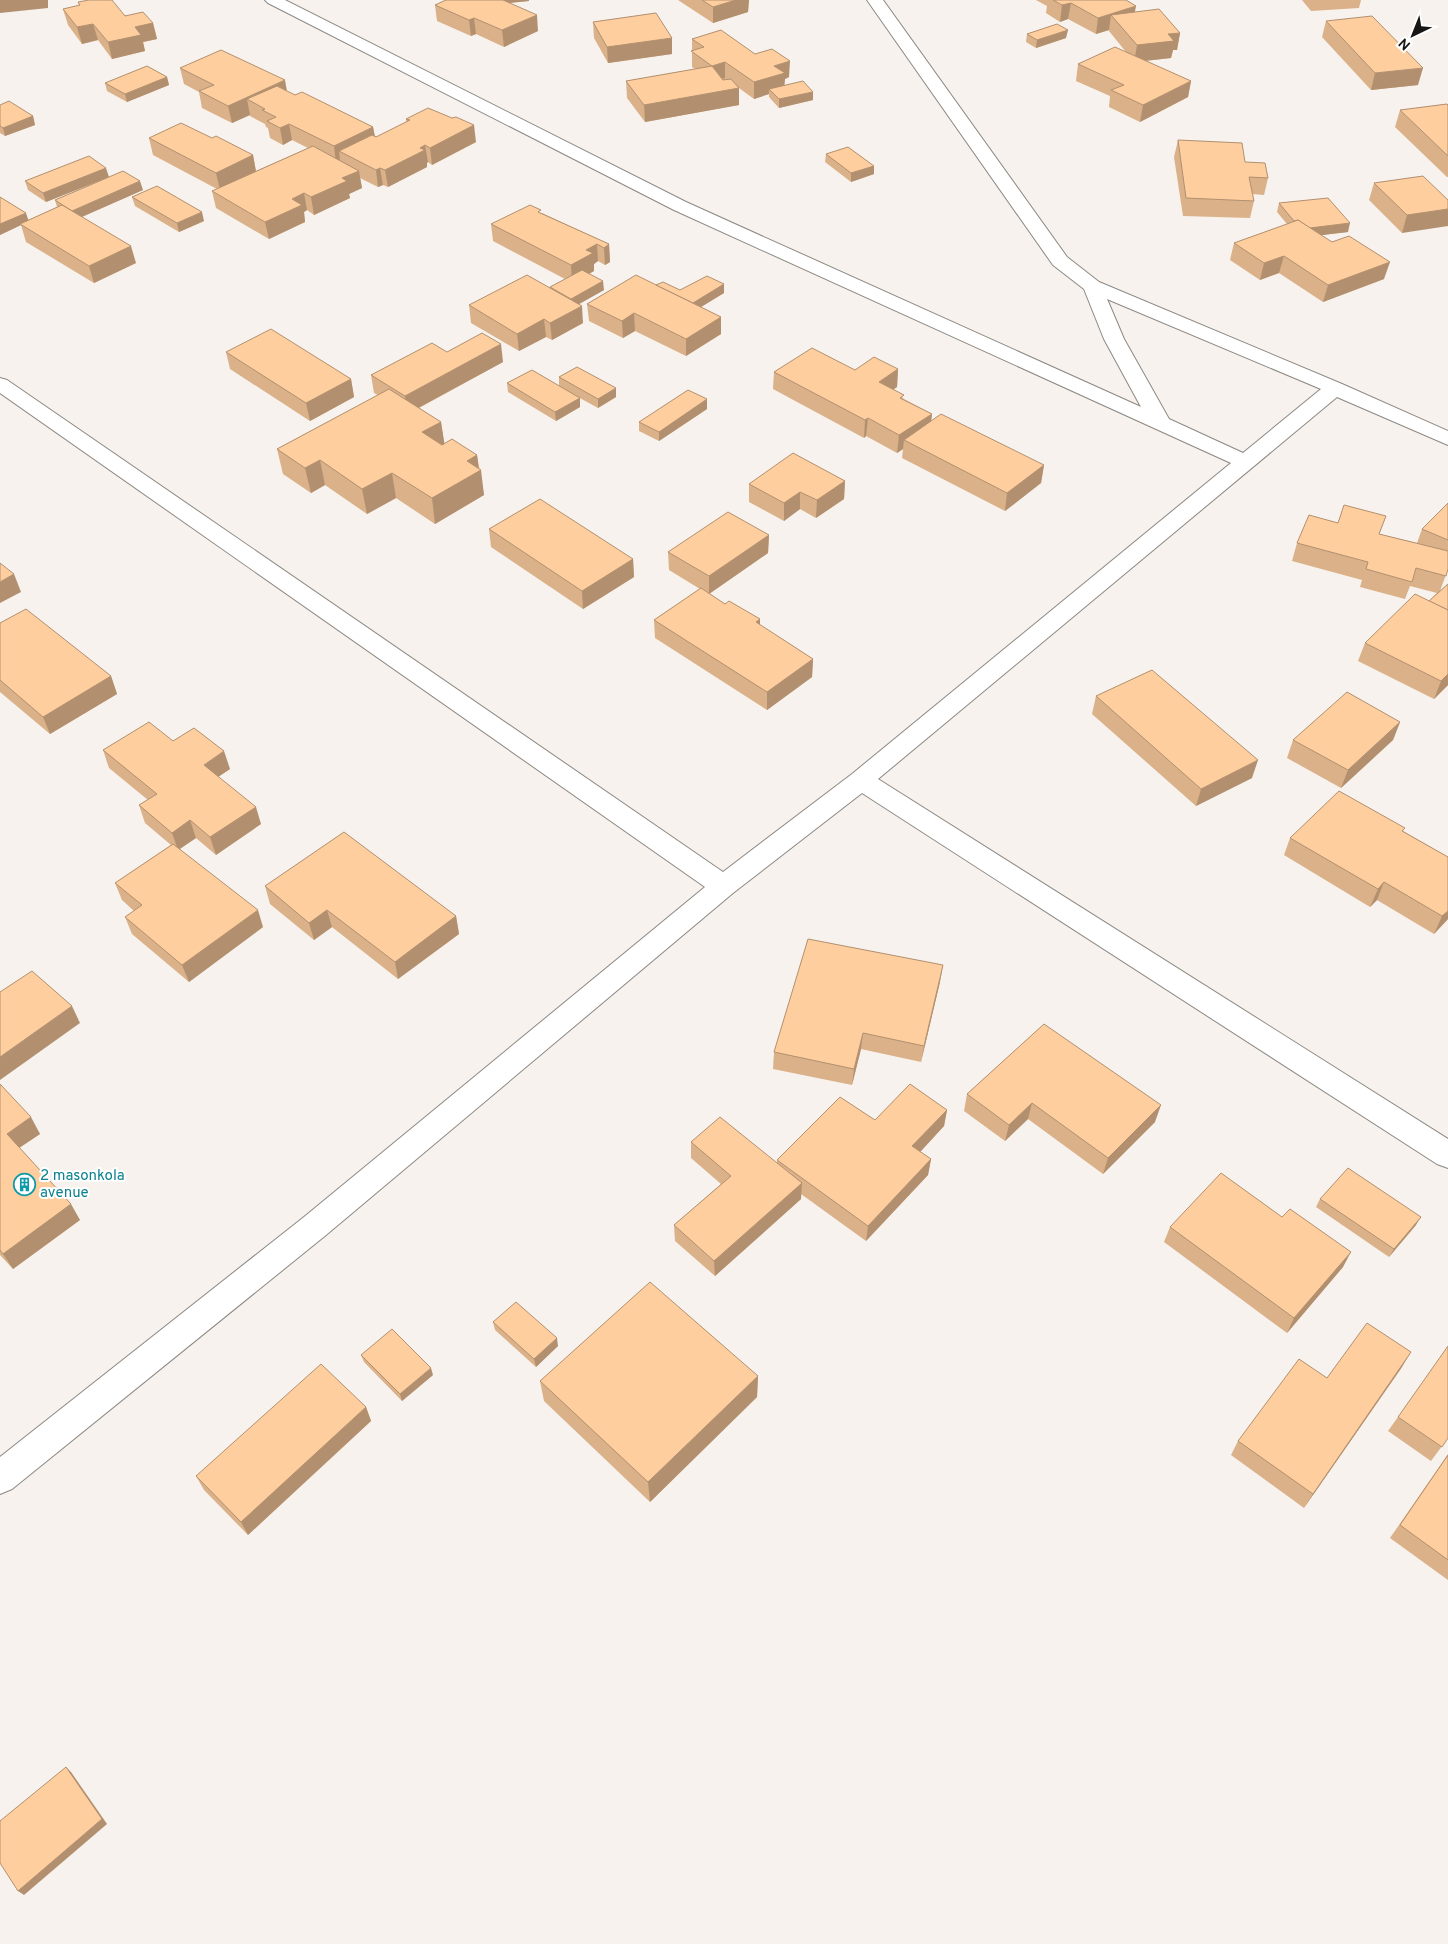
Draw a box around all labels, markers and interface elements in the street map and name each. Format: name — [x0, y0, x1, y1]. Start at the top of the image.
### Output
north arrow — [1388, 10, 1438, 60]
text: N — [1396, 34, 1415, 53]
place label: 2 masonkola avenue — [40, 1167, 125, 1203]
building icon: 2 masonkola avenue — [12, 1173, 36, 1197]

